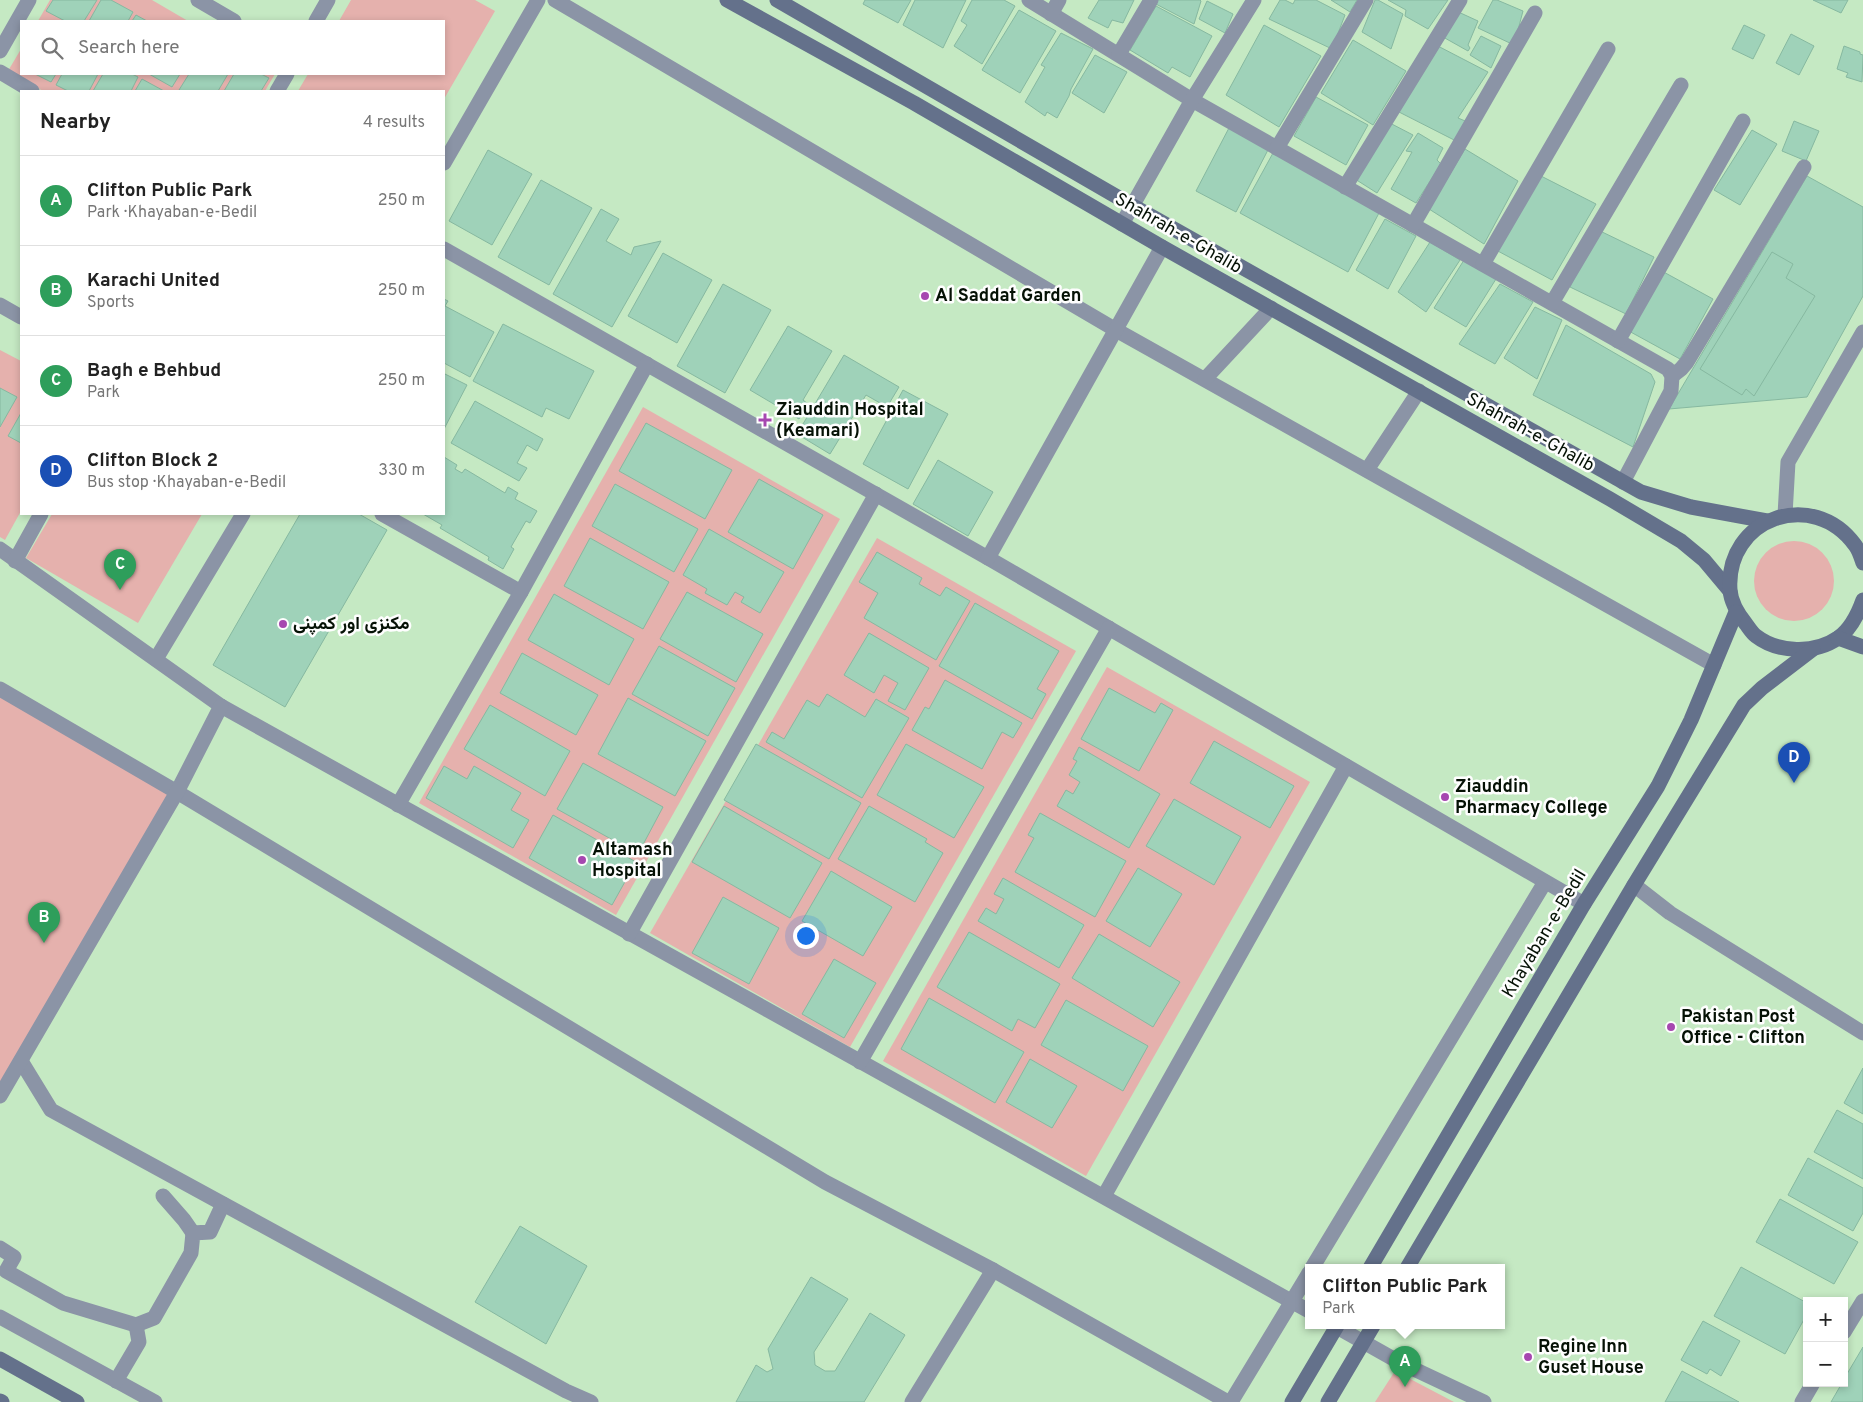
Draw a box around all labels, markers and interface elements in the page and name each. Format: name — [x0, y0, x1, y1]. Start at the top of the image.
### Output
search box — [20, 20, 445, 75]
icon: search — [38, 34, 66, 62]
text: Search here — [78, 36, 180, 60]
text: Nearby — [40, 109, 111, 136]
text: 4 results — [363, 113, 425, 133]
text: Clifton Public Park — [87, 179, 252, 203]
street label: Shahrah-e-Ghalib — [1110, 188, 1246, 280]
text: A — [50, 191, 62, 211]
text: 250 m — [378, 191, 425, 211]
text: Park · Khayaban-e-Bedil — [87, 203, 257, 223]
text: Karachi United — [87, 269, 220, 293]
text: B — [50, 281, 62, 301]
text: 250 m — [378, 281, 425, 301]
place label: Al Saddat Garden — [935, 285, 1081, 308]
marker: Al Saddat Garden — [919, 290, 931, 302]
text: Sports — [87, 293, 135, 313]
text: Bagh e Behbud — [87, 359, 221, 383]
text: C — [51, 371, 61, 391]
text: 250 m — [378, 371, 425, 391]
text: Park — [87, 383, 120, 403]
street label: Shahrah-e-Ghalib — [1462, 388, 1598, 478]
place label: Ziauddin Hospital (Keamari) — [776, 399, 924, 443]
marker: Ziauddin Hospital (Keamari) — [758, 413, 772, 427]
text: Clifton Block 2 — [87, 449, 218, 473]
text: D — [50, 461, 62, 481]
text: 330 m — [378, 461, 425, 481]
text: Bus stop · Khayaban-e-Bedil — [87, 473, 286, 493]
pin: C — [104, 549, 136, 590]
place label: مکنزی اور کمپنی — [293, 613, 410, 636]
marker: مکنزی اور کمپنی — [277, 618, 289, 630]
pin: D — [1778, 742, 1810, 783]
place label: Ziauddin Pharmacy College — [1455, 776, 1608, 820]
marker: Ziauddin Pharmacy College — [1439, 791, 1451, 803]
place label: Altamash Hospital — [592, 839, 673, 883]
marker: Altamash Hospital — [576, 854, 588, 866]
street label: Khayaban-e-Bedil — [1498, 866, 1592, 1002]
pin: B — [28, 902, 60, 943]
your location — [793, 923, 819, 949]
place label: Pakistan Post Office - Clifton — [1681, 1006, 1805, 1050]
marker: Pakistan Post Office - Clifton — [1665, 1021, 1677, 1033]
popup — [1305, 1264, 1505, 1329]
text: Clifton Public Park — [1322, 1275, 1488, 1299]
map controls — [1803, 1297, 1848, 1387]
button: + — [1803, 1297, 1848, 1342]
text: Park — [1322, 1299, 1355, 1319]
place label: Regine Inn Guset House — [1538, 1336, 1644, 1380]
button: − — [1803, 1342, 1848, 1387]
pin: A — [1389, 1346, 1421, 1387]
marker: Regine Inn Guset House — [1522, 1351, 1534, 1363]

